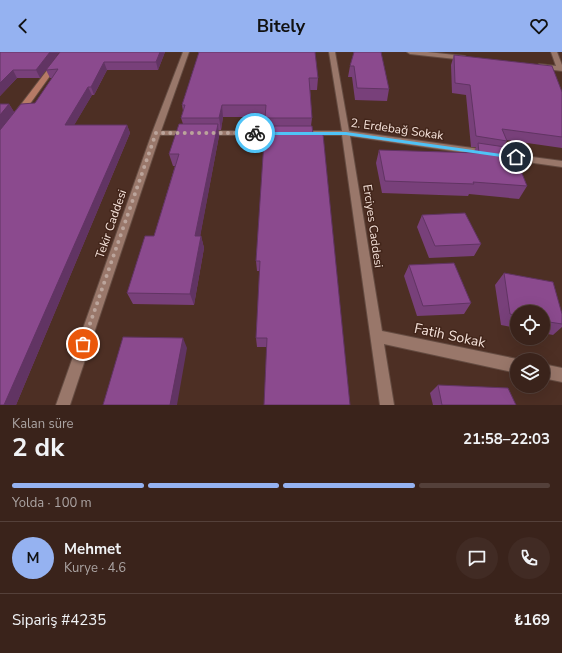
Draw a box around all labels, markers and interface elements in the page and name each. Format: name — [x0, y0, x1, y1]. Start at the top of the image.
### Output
text: Bitely — [257, 14, 305, 38]
icon: back — [12, 15, 34, 37]
icon: heart — [528, 15, 550, 37]
courier — [235, 113, 275, 153]
street label: 2. Erdebağ Sokak — [350, 115, 445, 144]
icon: bike — [244, 122, 266, 144]
pin — [499, 140, 533, 174]
icon: home — [505, 146, 527, 168]
street label: Erciyes Caddesi — [359, 183, 387, 269]
street label: Tekir Caddesi — [92, 187, 130, 261]
map controls — [510, 305, 550, 393]
button: locate — [510, 305, 550, 345]
street label: Fatih Sokak — [413, 319, 488, 352]
pin — [66, 327, 100, 361]
icon: bag — [72, 333, 94, 355]
button: layers — [510, 353, 550, 393]
text: Kalan süre — [12, 415, 74, 433]
text: 21:58–22:03 — [463, 429, 550, 449]
text: 2 dk — [12, 430, 64, 465]
text: Yolda · 100 m — [12, 494, 92, 512]
button: chat — [456, 537, 498, 579]
button: phone — [508, 537, 550, 579]
text: Mehmet — [64, 539, 121, 559]
text: M — [26, 548, 40, 568]
text: Kurye · 4.6 — [64, 559, 126, 577]
text: Sipariş #4235 — [12, 610, 106, 630]
text: ₺169 — [514, 610, 550, 630]

